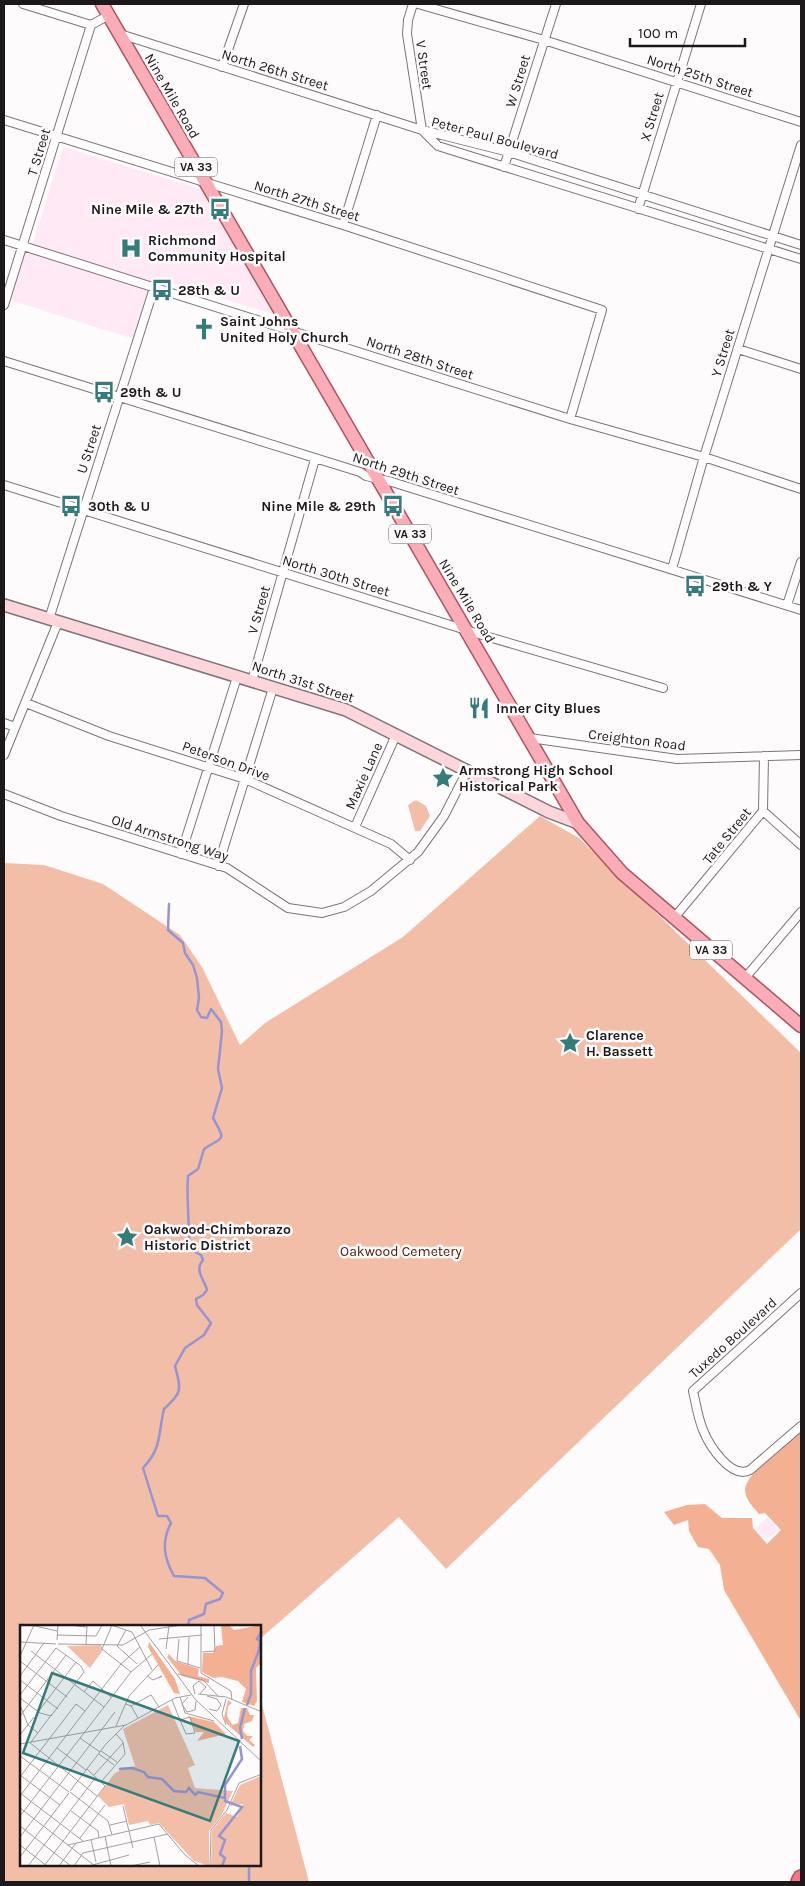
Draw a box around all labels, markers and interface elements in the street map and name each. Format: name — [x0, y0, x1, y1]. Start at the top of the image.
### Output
scale bar — [630, 15, 745, 47]
text: 100 m — [638, 24, 678, 42]
street label: V Street — [412, 39, 436, 91]
street label: North 26th Street — [219, 46, 331, 94]
street label: Nine Mile Road — [141, 50, 203, 142]
street label: North 25th Street — [645, 51, 755, 101]
street label: W Street — [502, 53, 534, 109]
street label: X Street — [636, 90, 668, 144]
street label: Peter Paul Boulevard — [430, 113, 560, 163]
street label: T Street — [24, 126, 54, 178]
road number: VA 33 — [175, 158, 217, 176]
street label: North 27th Street — [252, 177, 362, 225]
bus stop icon: Nine Mile & 27th — [207, 196, 233, 222]
place label: Nine Mile & 27th — [91, 201, 204, 218]
place label: Richmond Community Hospital — [148, 232, 286, 265]
hospital icon: Richmond Community Hospital — [118, 235, 144, 261]
bus stop icon: 28th & U — [149, 277, 175, 303]
place label: 28th & U — [178, 282, 240, 299]
place label: Saint Johns United Holy Church — [220, 313, 349, 346]
church icon: Saint Johns United Holy Church — [191, 316, 217, 342]
street label: Y Street — [708, 327, 738, 379]
street label: North 28th Street — [364, 333, 476, 383]
bus stop icon: 29th & U — [91, 379, 117, 405]
place label: 29th & U — [120, 384, 182, 401]
street label: U Street — [73, 422, 105, 476]
street label: North 29th Street — [351, 449, 461, 499]
bus stop icon: 30th & U — [58, 493, 84, 519]
bus stop icon: Nine Mile & 29th — [380, 493, 406, 519]
place label: 30th & U — [88, 498, 150, 515]
place label: Nine Mile & 29th — [261, 498, 376, 515]
road number: VA 33 — [389, 524, 431, 544]
street label: North 30th Street — [280, 552, 392, 600]
street label: Nine Mile Road — [435, 556, 499, 646]
bus stop icon: 29th & Y — [682, 573, 708, 599]
place label: 29th & Y — [712, 578, 773, 595]
street label: V Street — [244, 584, 274, 636]
street label: North 31st Street — [250, 657, 356, 707]
restaurant icon: Inner City Blues — [466, 695, 492, 721]
place label: Inner City Blues — [496, 700, 601, 717]
street label: Creighton Road — [587, 726, 687, 754]
street label: Peterson Drive — [180, 737, 272, 785]
street label: Maxie Lane — [342, 740, 386, 812]
place label: Armstrong High School Historical Park — [459, 762, 613, 795]
place icon: Armstrong High School Historical Park — [430, 765, 456, 791]
street label: Tate Street — [699, 804, 755, 868]
street label: Old Armstrong Way — [109, 811, 231, 865]
road number: VA 33 — [690, 940, 732, 960]
place label: Clarence H. Bassett — [586, 1027, 653, 1060]
place icon: Clarence H. Bassett — [557, 1030, 583, 1056]
place label: Oakwood-Chimborazo Historic District — [144, 1221, 291, 1254]
place icon: Oakwood-Chimborazo Historic District — [114, 1224, 140, 1250]
park label: Oakwood Cemetery — [340, 1243, 462, 1260]
street label: Tuxedo Boulevard — [686, 1294, 780, 1382]
inset map — [20, 1625, 261, 1866]

